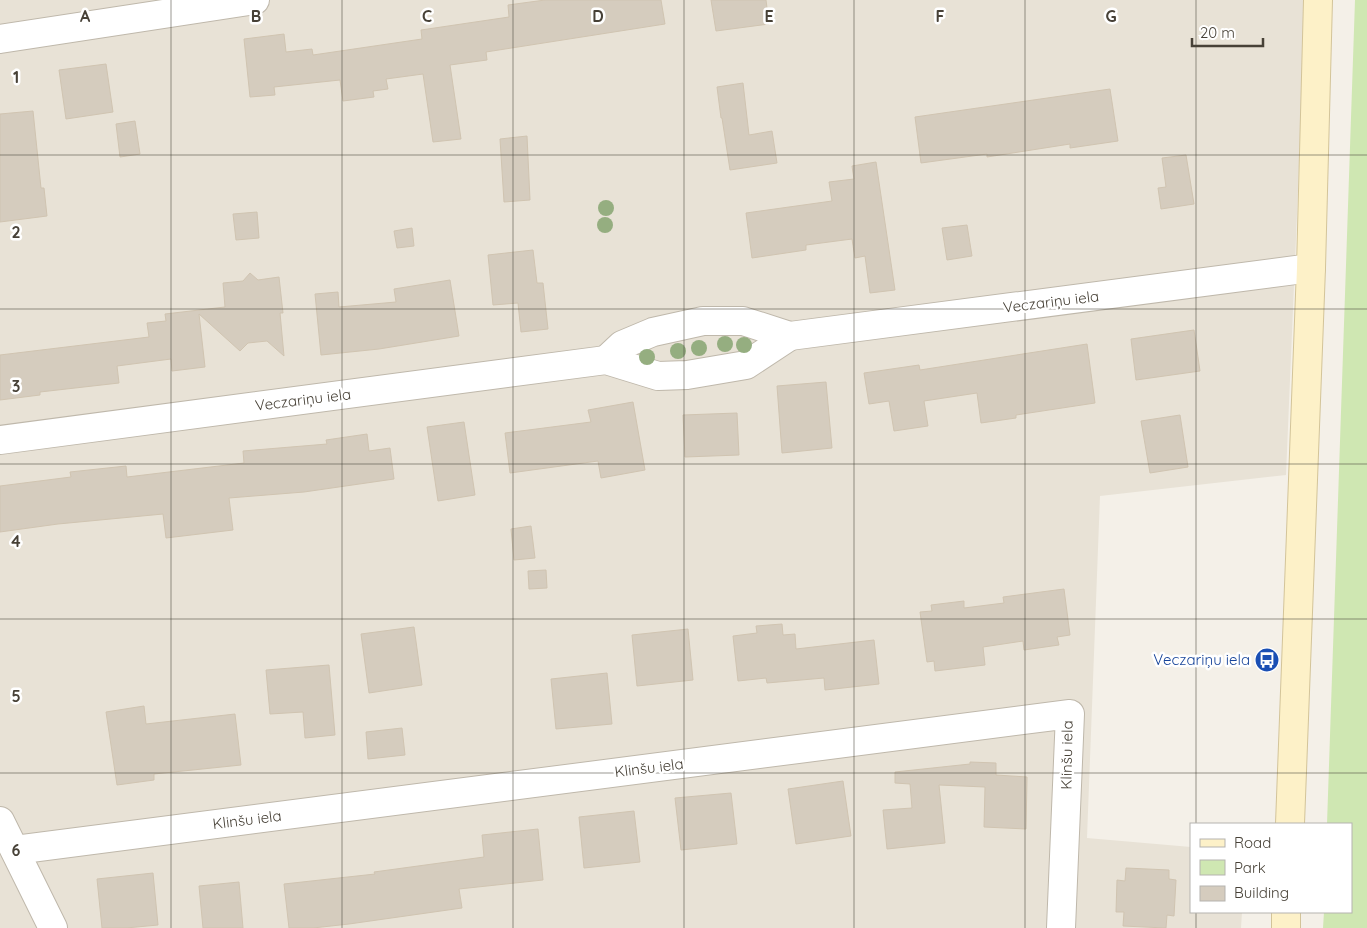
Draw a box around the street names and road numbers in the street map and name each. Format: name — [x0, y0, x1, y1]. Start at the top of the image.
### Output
street label: Veczariņu iela — [1002, 286, 1100, 317]
street label: Veczariņu iela — [254, 384, 352, 415]
street label: Klinšu iela — [1056, 720, 1077, 790]
street label: Klinšu iela — [613, 754, 685, 781]
street label: Klinšu iela — [211, 806, 283, 833]

